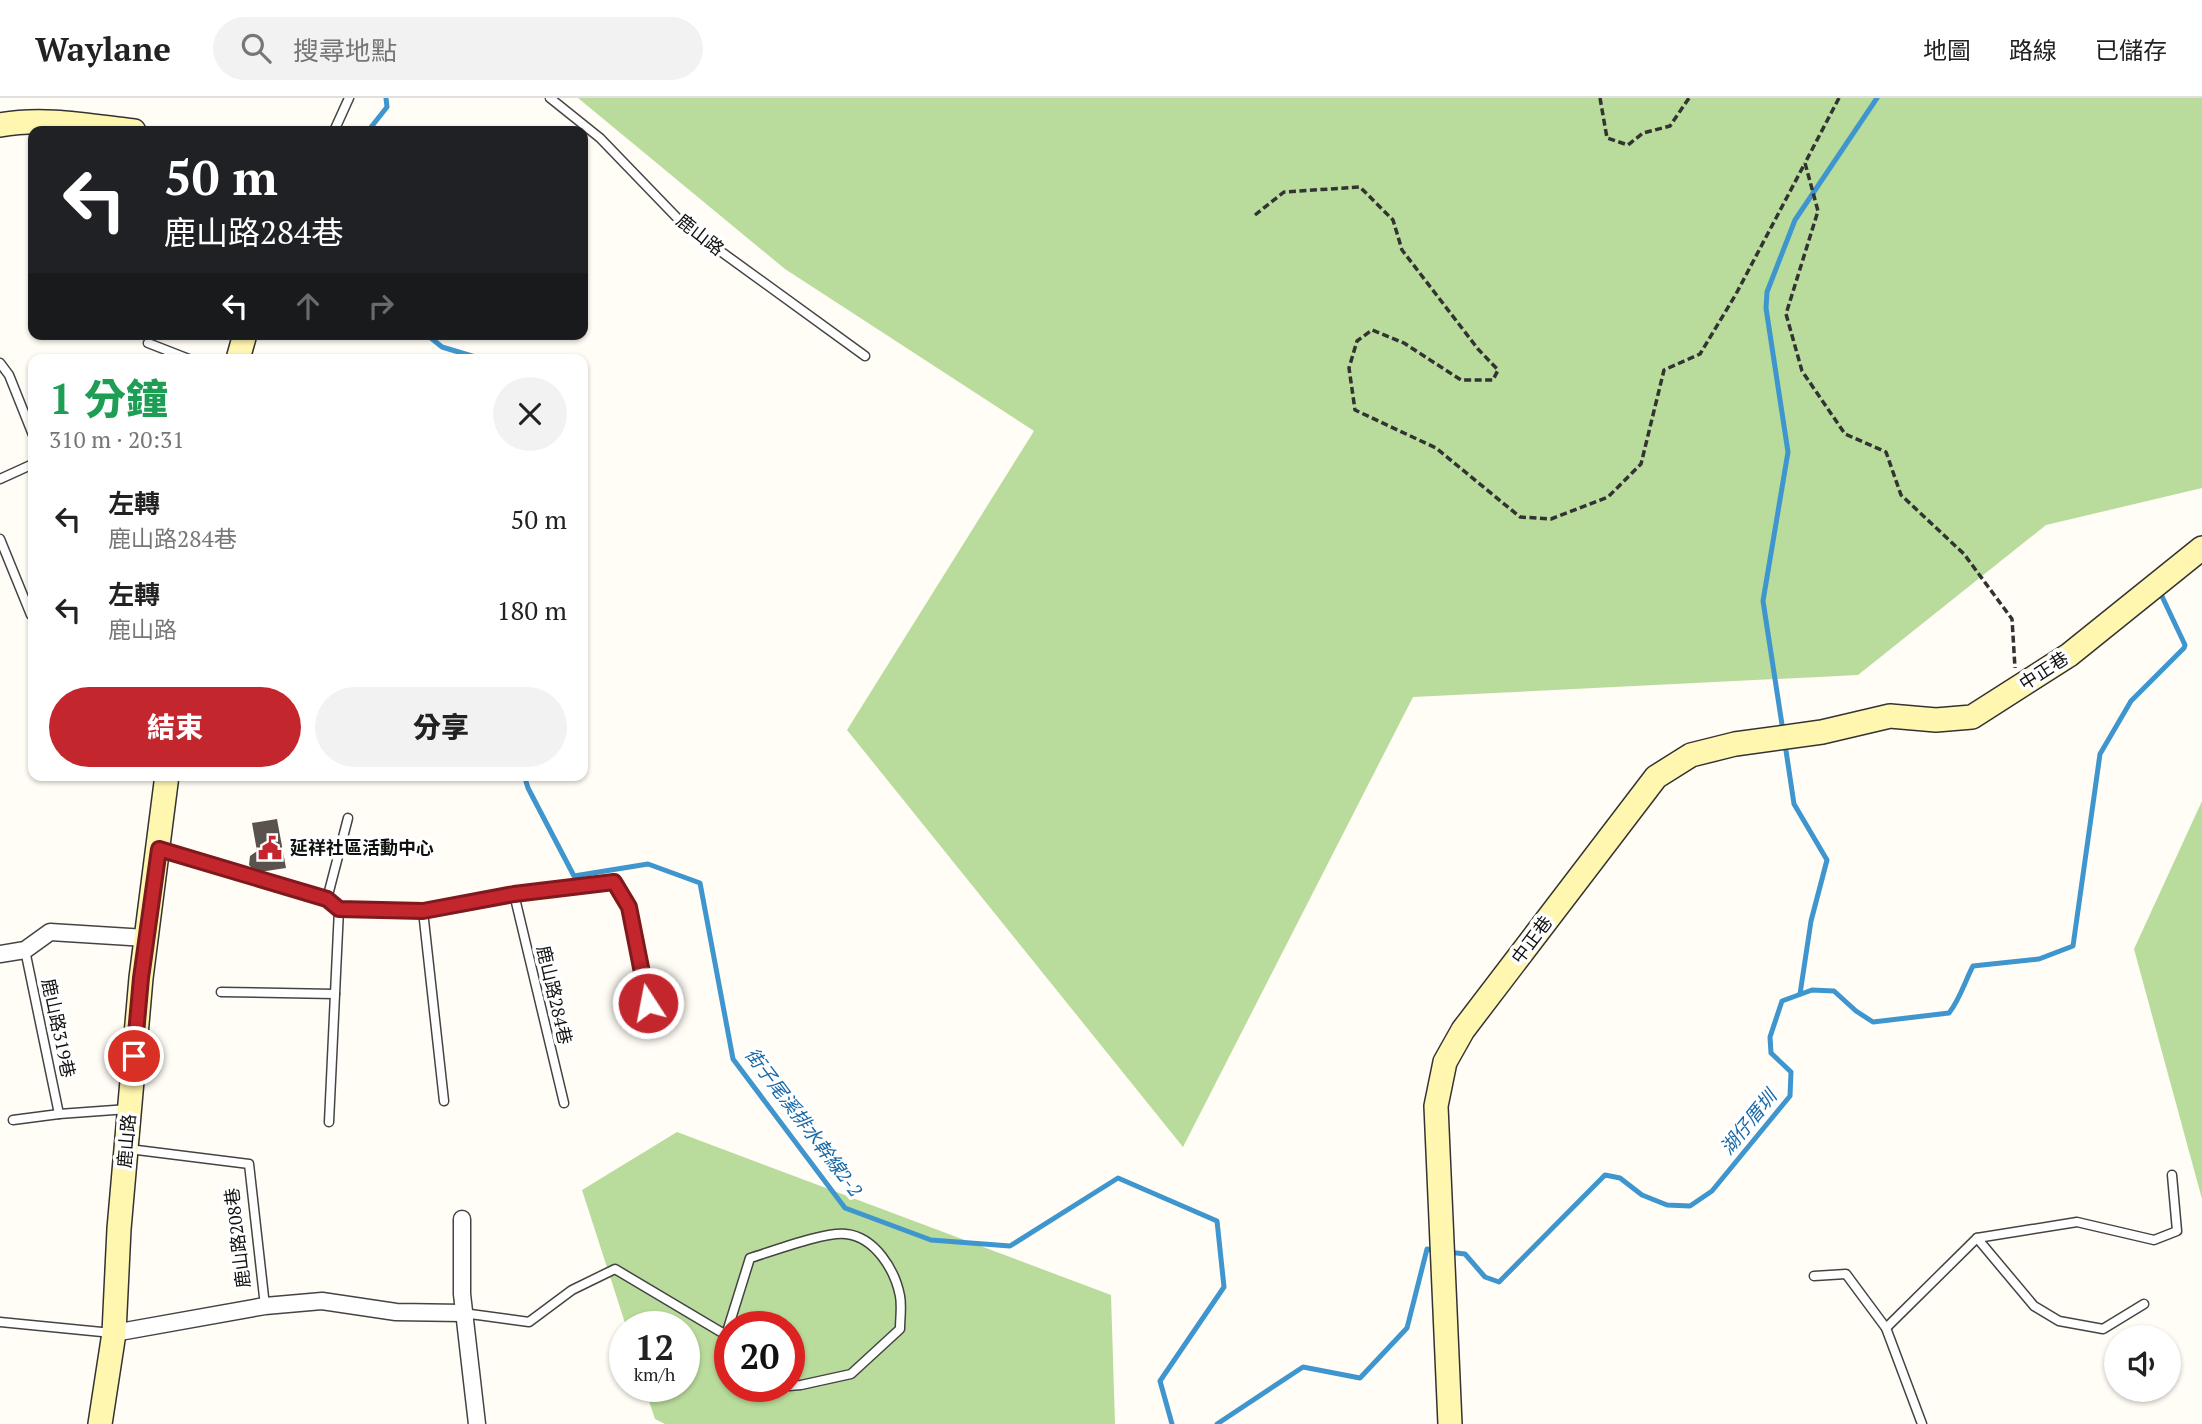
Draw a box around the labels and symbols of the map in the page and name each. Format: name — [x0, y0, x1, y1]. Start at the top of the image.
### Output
street label: 鹿山路 — [672, 208, 729, 260]
street label: 中正巷 — [2014, 645, 2073, 695]
public building icon: 延祥社區活動中心 — [256, 834, 284, 862]
place label: 延祥社區活動中心 — [290, 835, 434, 859]
street label: 中正巷 — [1505, 911, 1557, 968]
street label: 鹿山路284巷 — [532, 943, 578, 1047]
position arrow — [611, 966, 685, 1040]
street label: 鹿山路319巷 — [37, 976, 81, 1080]
pin — [104, 1026, 164, 1086]
water label: 街子尾溪排水幹線2-2 — [740, 1042, 869, 1201]
water label: 湖仔厝圳 — [1714, 1082, 1783, 1159]
street label: 鹿山路 — [112, 1113, 140, 1169]
street label: 鹿山路208巷 — [219, 1187, 255, 1290]
speed limit sign: 20 — [714, 1311, 805, 1402]

